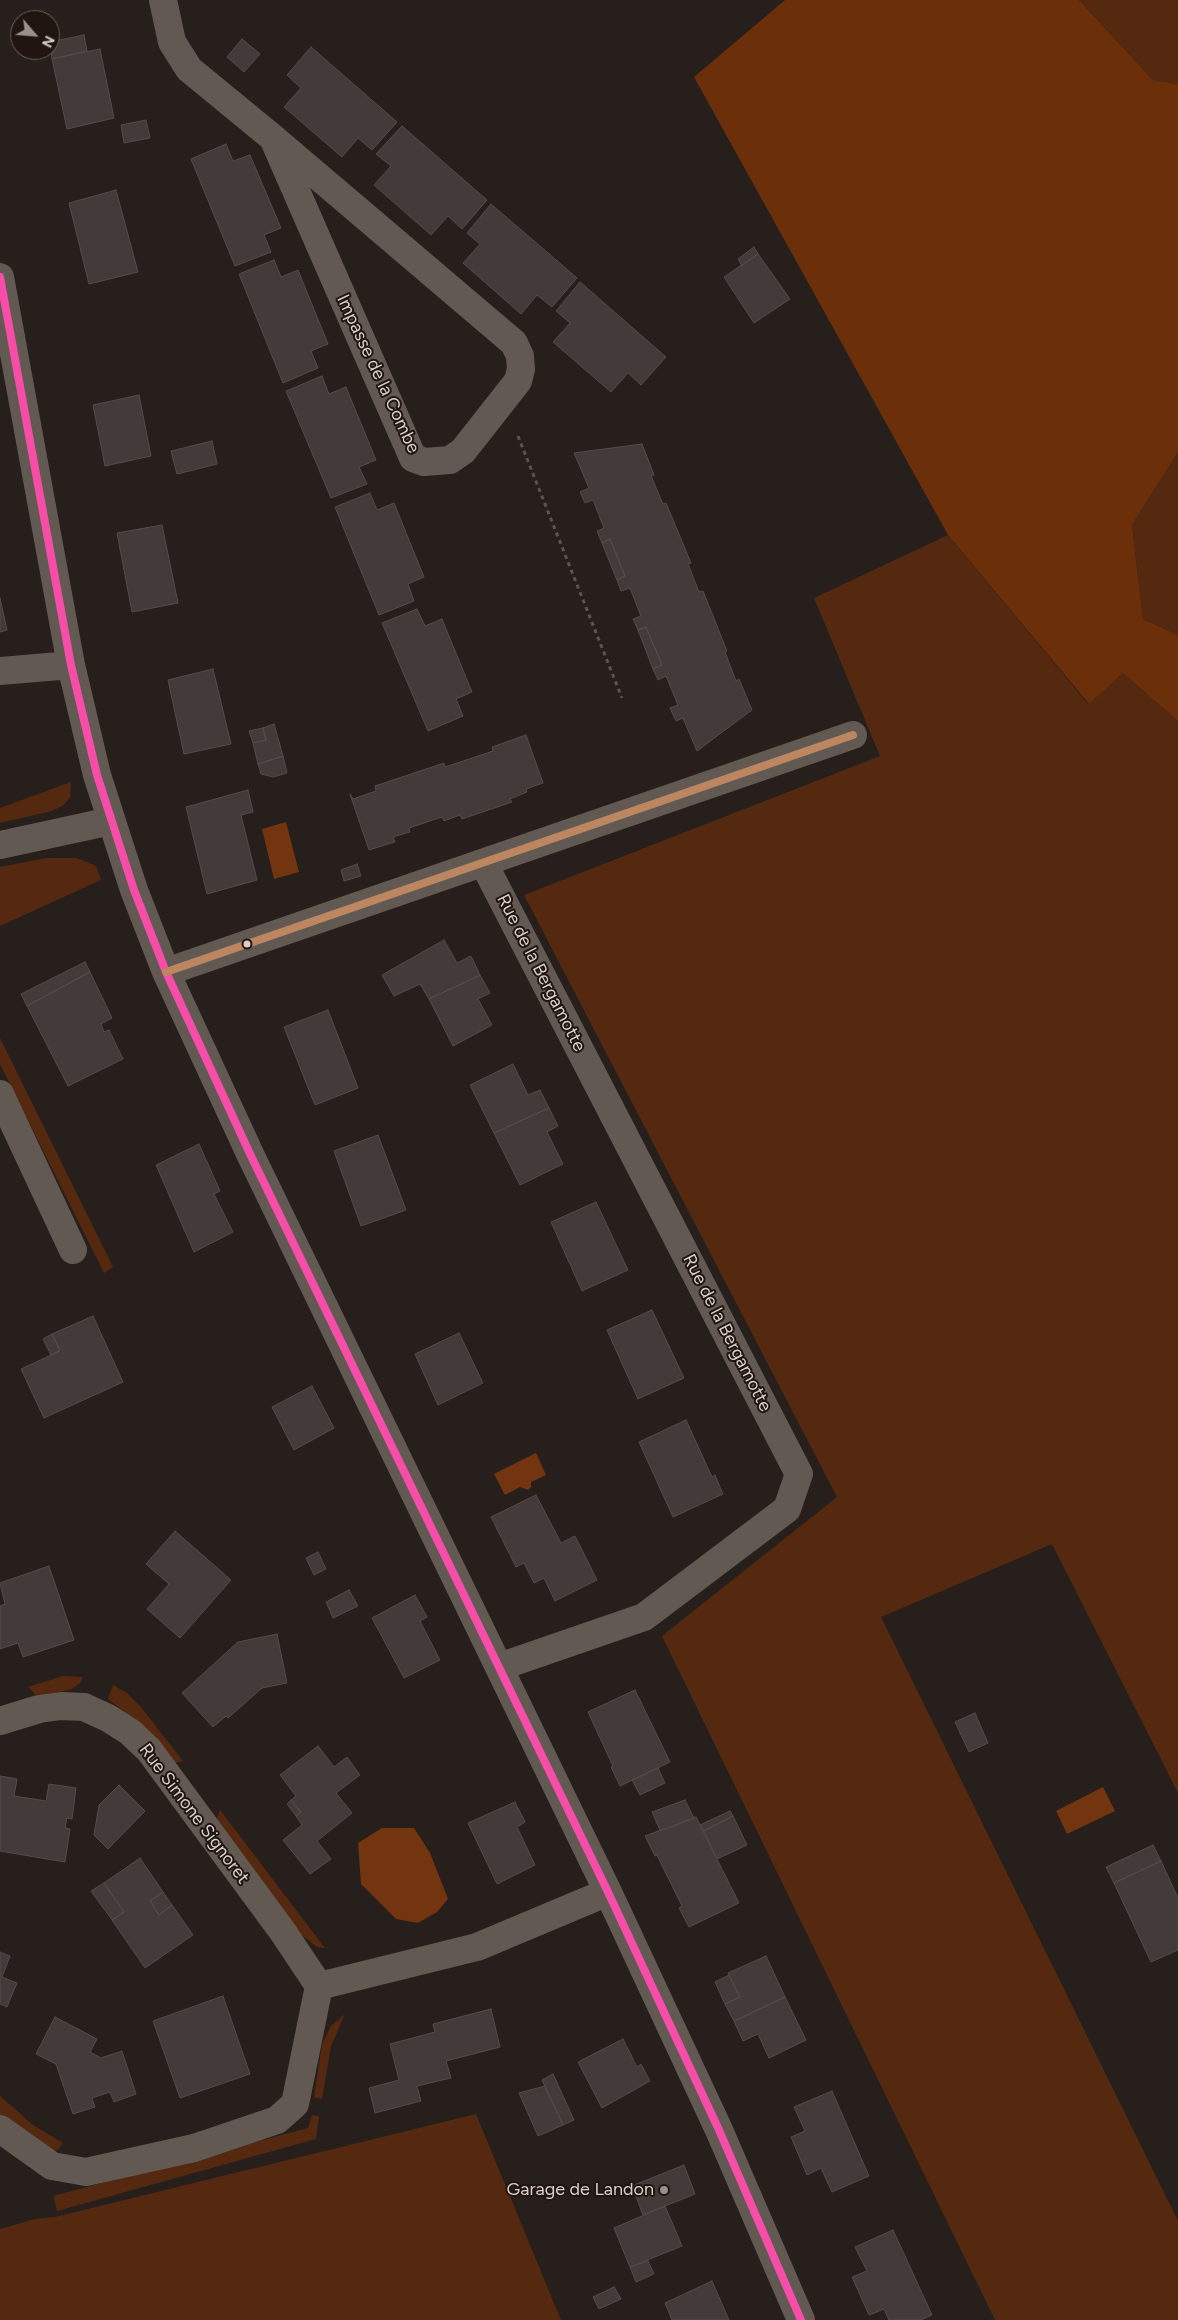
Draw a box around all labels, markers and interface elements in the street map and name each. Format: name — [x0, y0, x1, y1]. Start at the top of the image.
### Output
north arrow — [10, 10, 60, 60]
text: N — [38, 33, 58, 50]
street label: Impasse de la Combe — [332, 291, 424, 457]
street label: Rue de la Bergamotte — [492, 891, 590, 1055]
unlabelled marker — [242, 939, 252, 949]
street label: Rue de la Bergamotte — [678, 1251, 776, 1415]
street label: Rue Simone Signoret — [134, 1740, 254, 1888]
place label: Garage de Landon — [507, 2179, 654, 2201]
marker: Garage de Landon — [658, 2184, 670, 2196]

